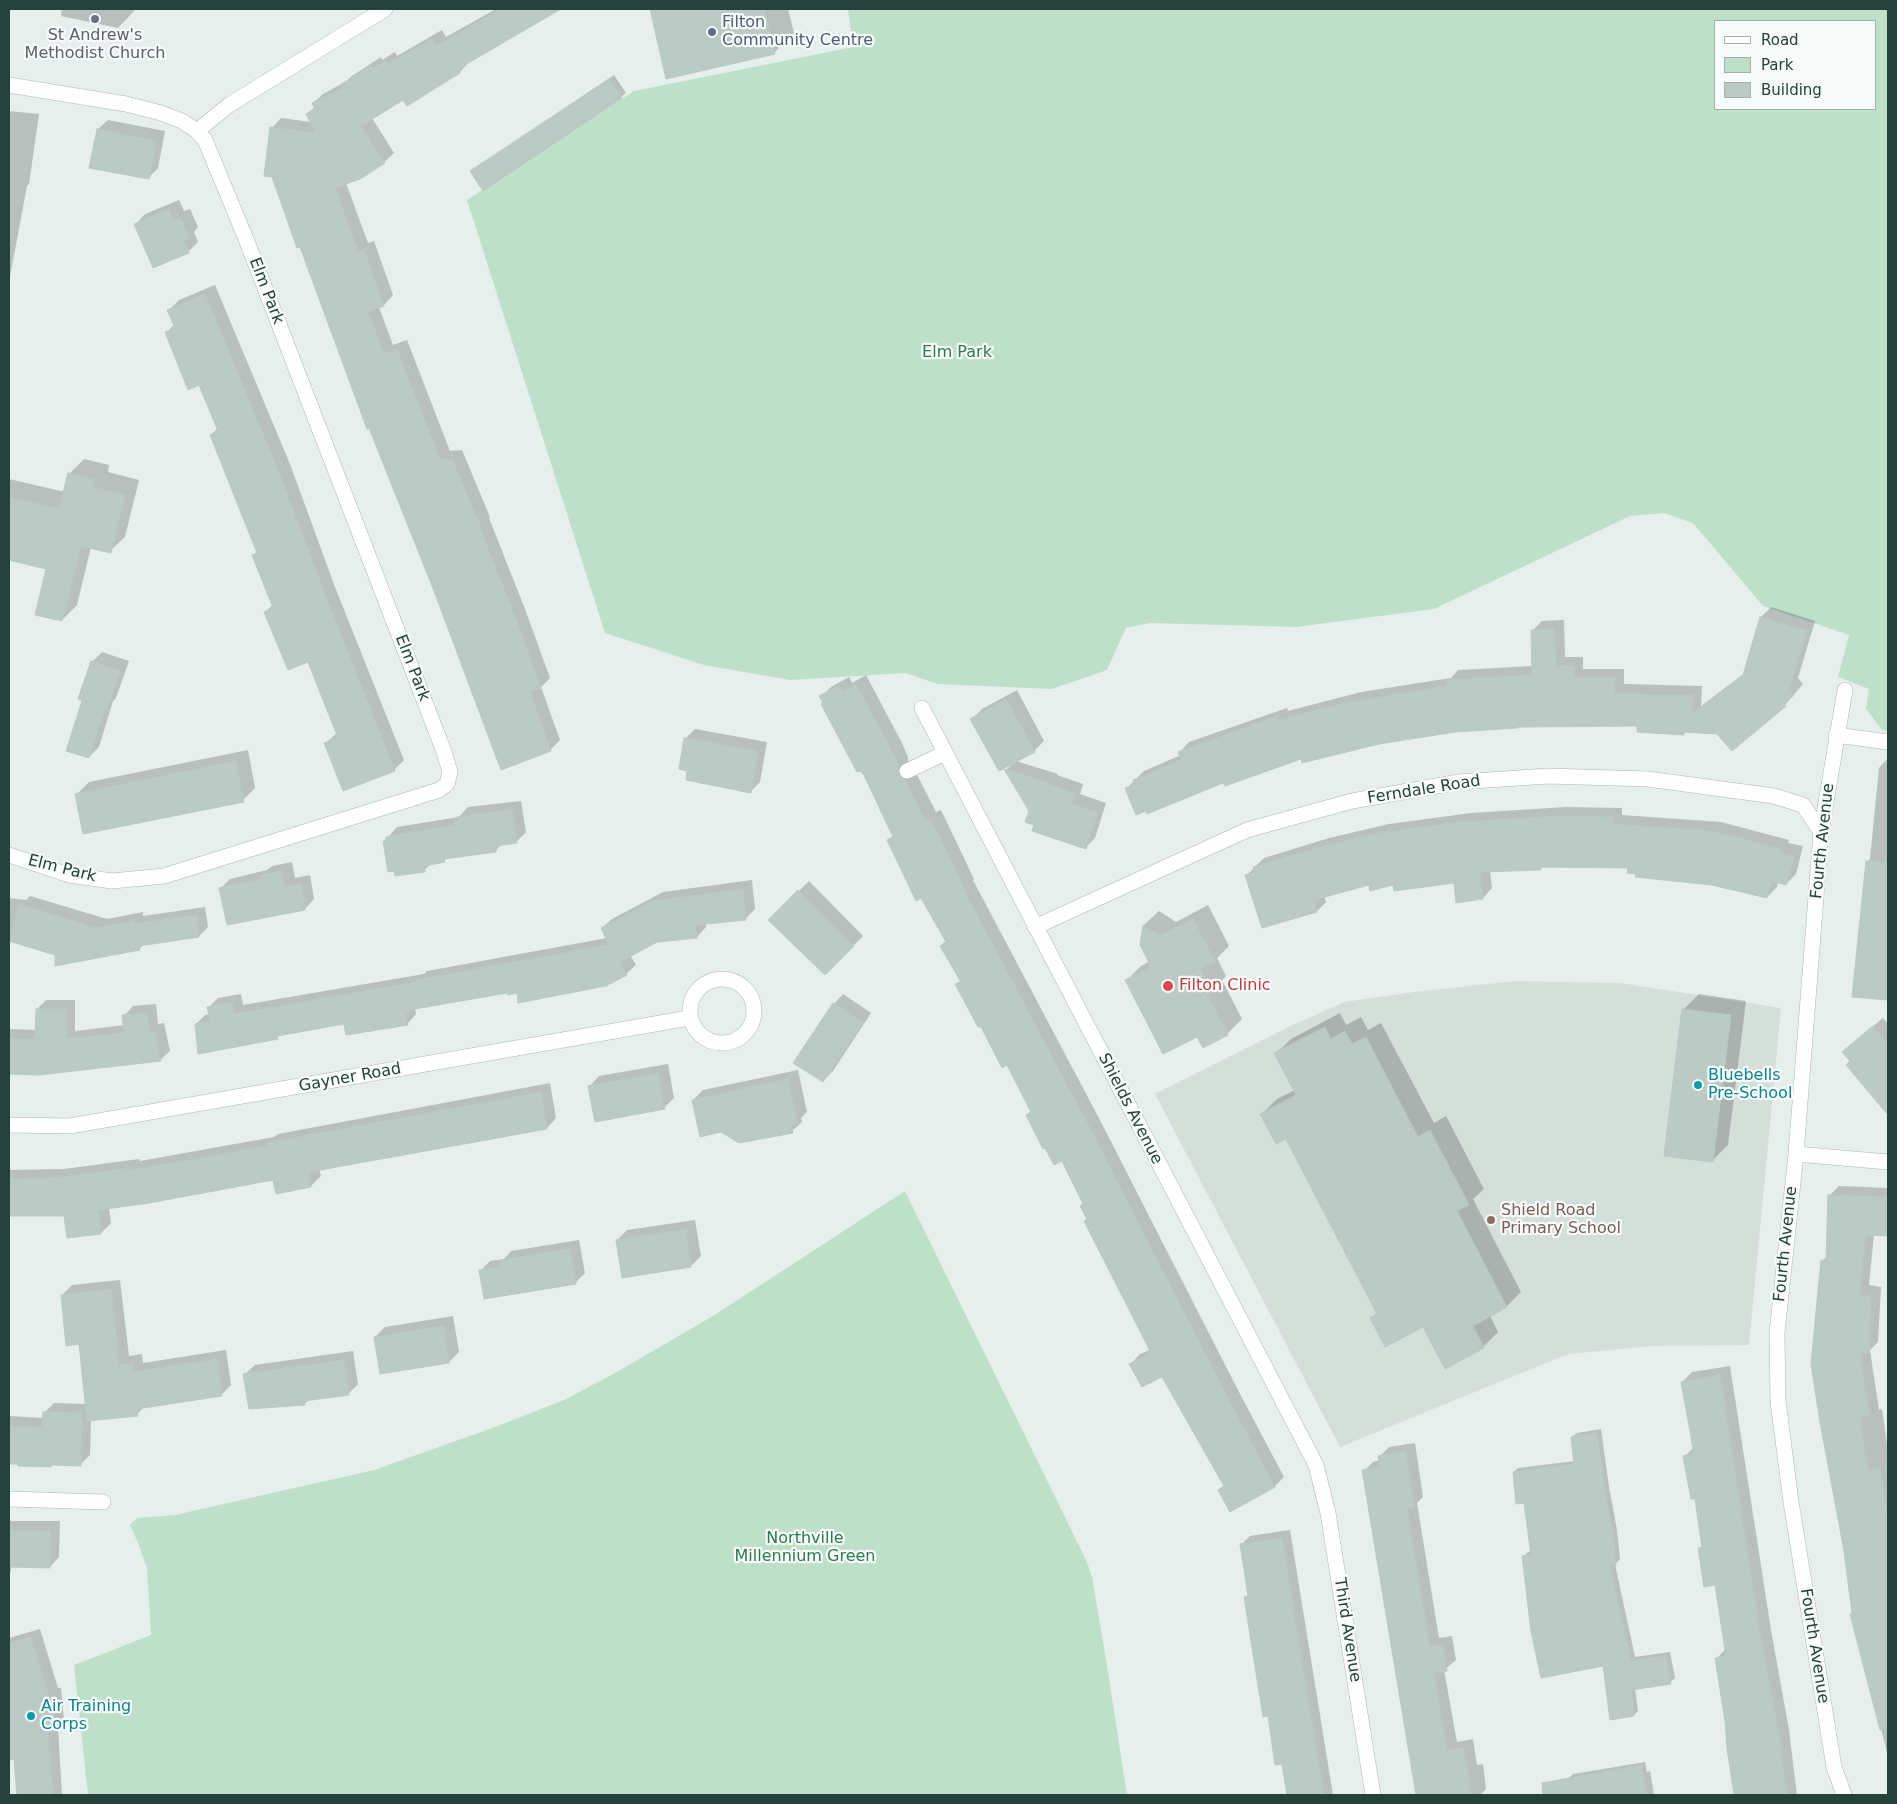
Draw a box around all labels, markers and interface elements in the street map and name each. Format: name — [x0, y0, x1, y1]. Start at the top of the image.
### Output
marker: St Andrew's Methodist Church — [89, 13, 101, 25]
place label: Filton Community Centre — [722, 13, 873, 51]
legend — [1714, 20, 1877, 110]
place label: St Andrew's Methodist Church — [25, 26, 165, 64]
marker: Filton Community Centre — [706, 26, 718, 38]
text: Road — [1761, 31, 1799, 49]
text: Park — [1761, 56, 1793, 74]
text: Building — [1761, 81, 1822, 99]
street label: Elm Park — [245, 255, 287, 327]
park label: Elm Park — [922, 343, 992, 363]
street label: Elm Park — [391, 632, 433, 704]
street label: Ferndale Road — [1366, 772, 1482, 808]
street label: Fourth Avenue — [1807, 782, 1839, 900]
street label: Elm Park — [26, 851, 98, 887]
place label: Filton Clinic — [1179, 976, 1271, 996]
marker: Filton Clinic — [1161, 979, 1175, 993]
street label: Shields Avenue — [1094, 1050, 1166, 1168]
street label: Gayner Road — [297, 1060, 403, 1096]
place label: Bluebells Pre-School — [1708, 1066, 1792, 1104]
marker: Bluebells Pre-School — [1692, 1079, 1704, 1091]
street label: Fourth Avenue — [1770, 1185, 1802, 1303]
place label: Shield Road Primary School — [1501, 1201, 1621, 1239]
marker: Shield Road Primary School — [1485, 1214, 1497, 1226]
park label: Northville Millennium Green — [735, 1529, 875, 1567]
street label: Third Avenue — [1329, 1576, 1365, 1684]
street label: Fourth Avenue — [1795, 1587, 1833, 1705]
place label: Air Training Corps — [41, 1697, 131, 1735]
marker: Air Training Corps — [25, 1710, 37, 1722]

